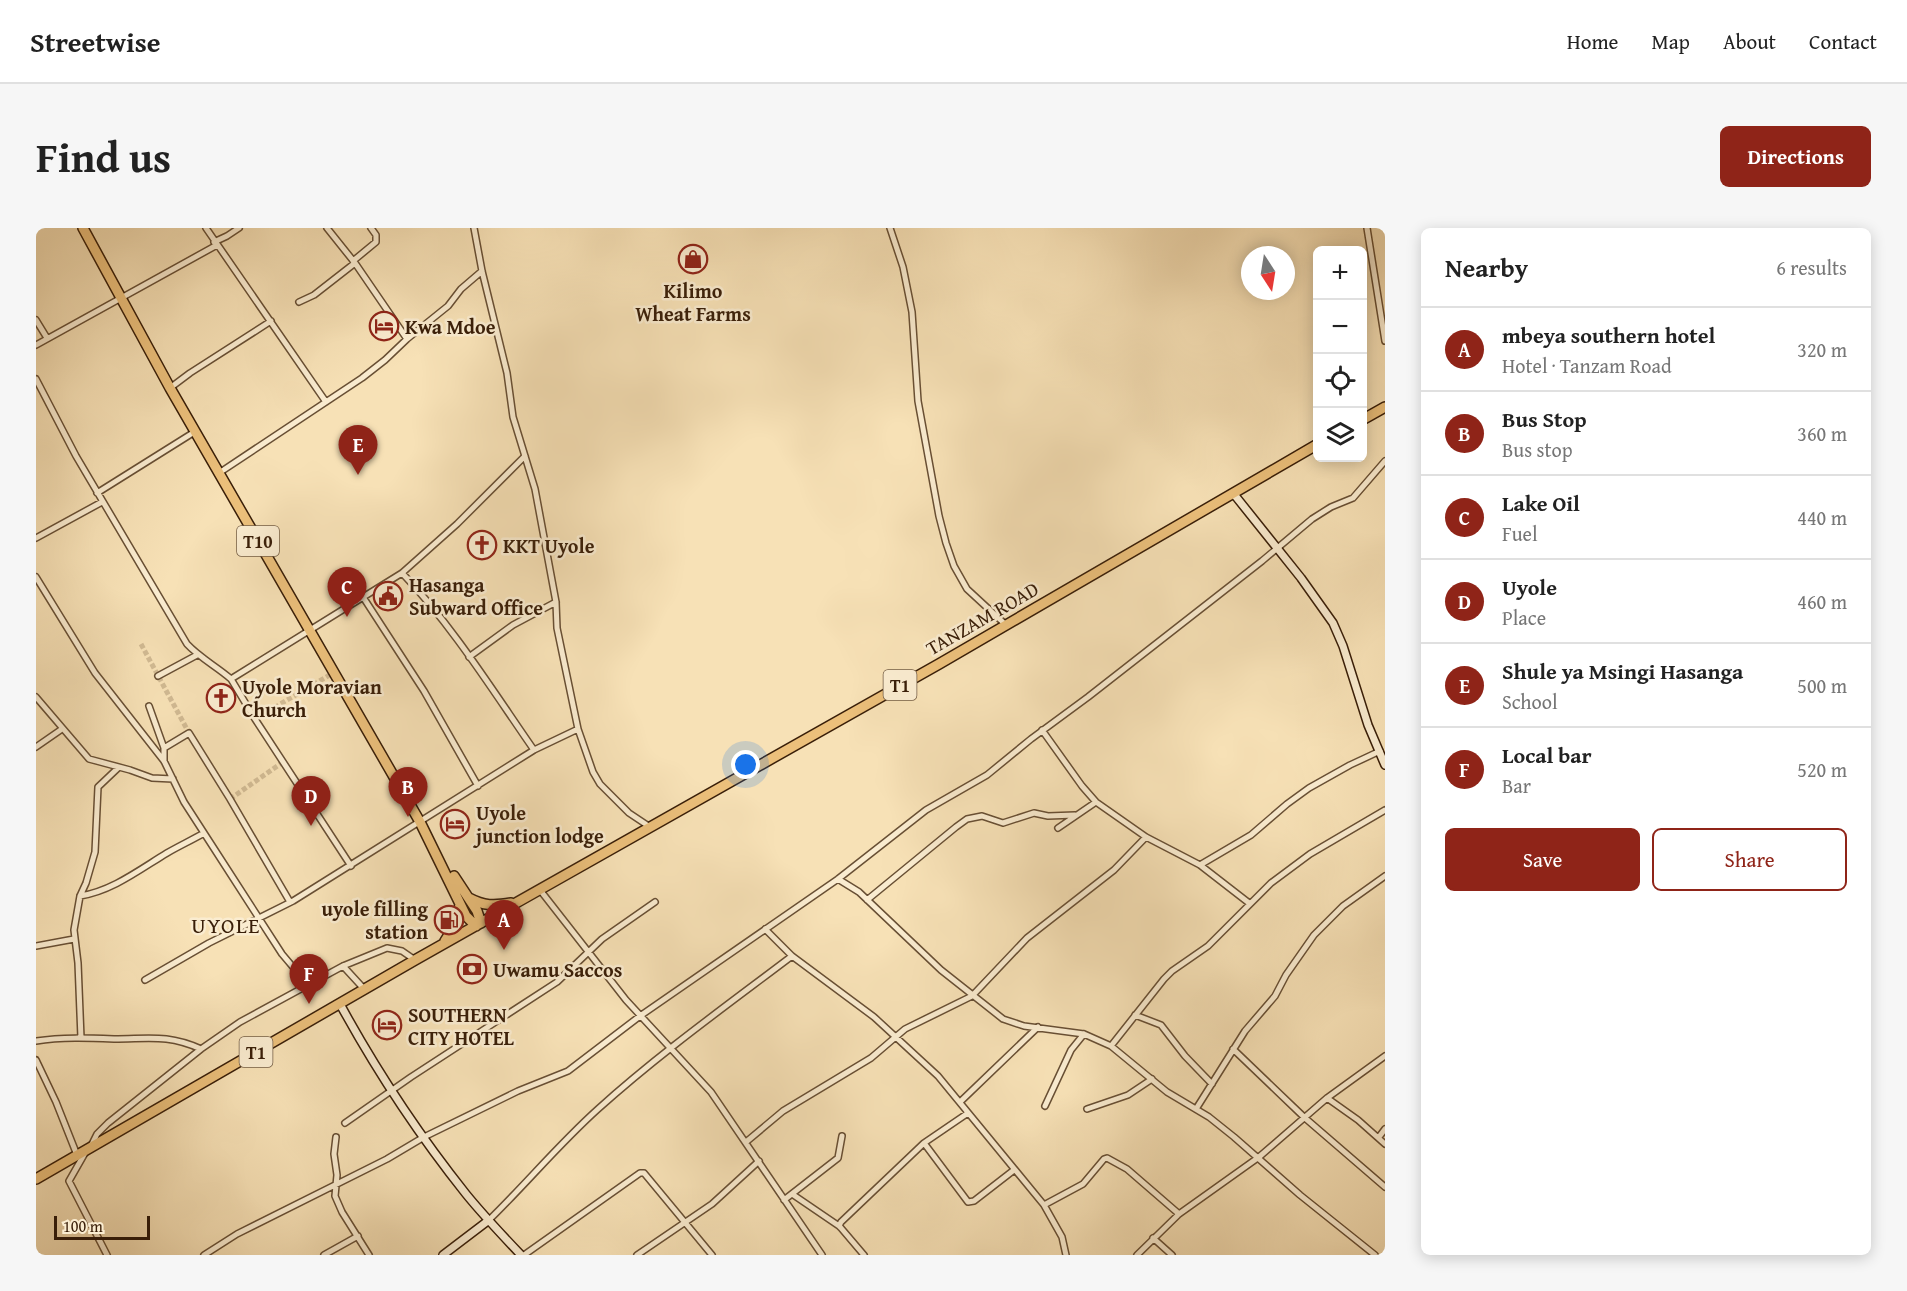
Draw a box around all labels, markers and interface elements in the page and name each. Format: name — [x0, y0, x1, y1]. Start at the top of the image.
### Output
text: Streetwise — [30, 21, 160, 62]
text: Home — [1567, 26, 1618, 57]
text: Map — [1651, 26, 1690, 57]
text: About — [1723, 26, 1776, 57]
text: Contact — [1809, 26, 1877, 57]
text: Find us — [36, 126, 171, 187]
button: Directions — [1720, 126, 1871, 187]
shop icon: Kilimo Wheat Farms — [677, 243, 709, 275]
north arrow — [1241, 246, 1295, 300]
map controls — [1313, 246, 1367, 462]
button: + — [1313, 246, 1367, 300]
text: Nearby — [1445, 248, 1528, 287]
text: 6 results — [1776, 253, 1847, 282]
place label: Kilimo Wheat Farms — [635, 276, 751, 328]
button: − — [1313, 300, 1367, 354]
hotel icon: Kwa Mdoe — [368, 310, 400, 342]
place label: Kwa Mdoe — [405, 312, 496, 341]
text: mbeya southern hotel — [1502, 319, 1715, 351]
text: A — [1458, 335, 1471, 364]
text: 320 m — [1797, 335, 1847, 364]
text: Hotel · Tanzam Road — [1502, 351, 1672, 380]
button: locate — [1313, 354, 1367, 408]
text: Bus Stop — [1502, 403, 1587, 435]
button: layers — [1313, 408, 1367, 462]
text: B — [1458, 419, 1471, 448]
text: 360 m — [1797, 419, 1847, 448]
pin: E — [338, 426, 378, 475]
text: Bus stop — [1502, 435, 1573, 464]
text: Lake Oil — [1502, 487, 1580, 519]
text: C — [1459, 503, 1470, 532]
text: 440 m — [1797, 503, 1847, 532]
text: Fuel — [1502, 519, 1538, 548]
road number: T10 — [237, 526, 279, 556]
church icon: KKT Uyole — [466, 529, 498, 561]
place label: KKT Uyole — [503, 531, 595, 560]
pin: C — [328, 568, 366, 617]
place label: Hasanga Subward Office — [409, 570, 543, 622]
text: Uyole — [1502, 571, 1557, 603]
street label: TANZAM ROAD — [920, 574, 1044, 662]
public building icon: Hasanga Subward Office — [372, 580, 404, 612]
text: D — [1458, 587, 1471, 616]
text: 460 m — [1797, 587, 1847, 616]
text: Place — [1502, 603, 1546, 632]
text: Shule ya Msingi Hasanga — [1502, 655, 1743, 687]
road number: T1 — [884, 670, 916, 700]
text: E — [1459, 671, 1470, 700]
text: 500 m — [1797, 671, 1847, 700]
place label: Uyole Moravian Church — [242, 672, 382, 724]
church icon: Uyole Moravian Church — [205, 682, 237, 714]
text: School — [1502, 687, 1558, 716]
text: Local bar — [1502, 739, 1592, 771]
your location — [731, 750, 760, 779]
text: F — [1459, 755, 1470, 784]
text: 520 m — [1797, 755, 1847, 784]
pin: B — [388, 768, 428, 817]
text: Bar — [1502, 771, 1531, 800]
pin: D — [292, 776, 330, 826]
place label: Uyole junction lodge — [472, 798, 604, 850]
hotel icon: Uyole junction lodge — [439, 808, 471, 840]
button: Save — [1445, 828, 1640, 891]
button: Share — [1652, 828, 1847, 891]
place label: uyole filling station — [321, 894, 428, 946]
pin: A — [484, 900, 524, 950]
fuel station icon: uyole filling station — [433, 904, 465, 936]
district label: UYOLE — [191, 909, 261, 941]
bank icon: Uwamu Saccos — [456, 953, 488, 985]
pin: F — [290, 954, 328, 1004]
place label: Uwamu Saccos — [493, 955, 622, 984]
place label: SOUTHERN CITY HOTEL — [408, 1000, 515, 1052]
hotel icon: SOUTHERN CITY HOTEL — [371, 1009, 403, 1041]
road number: T1 — [240, 1037, 272, 1067]
scale bar — [54, 1213, 150, 1240]
text: 100 m — [63, 1214, 103, 1238]

